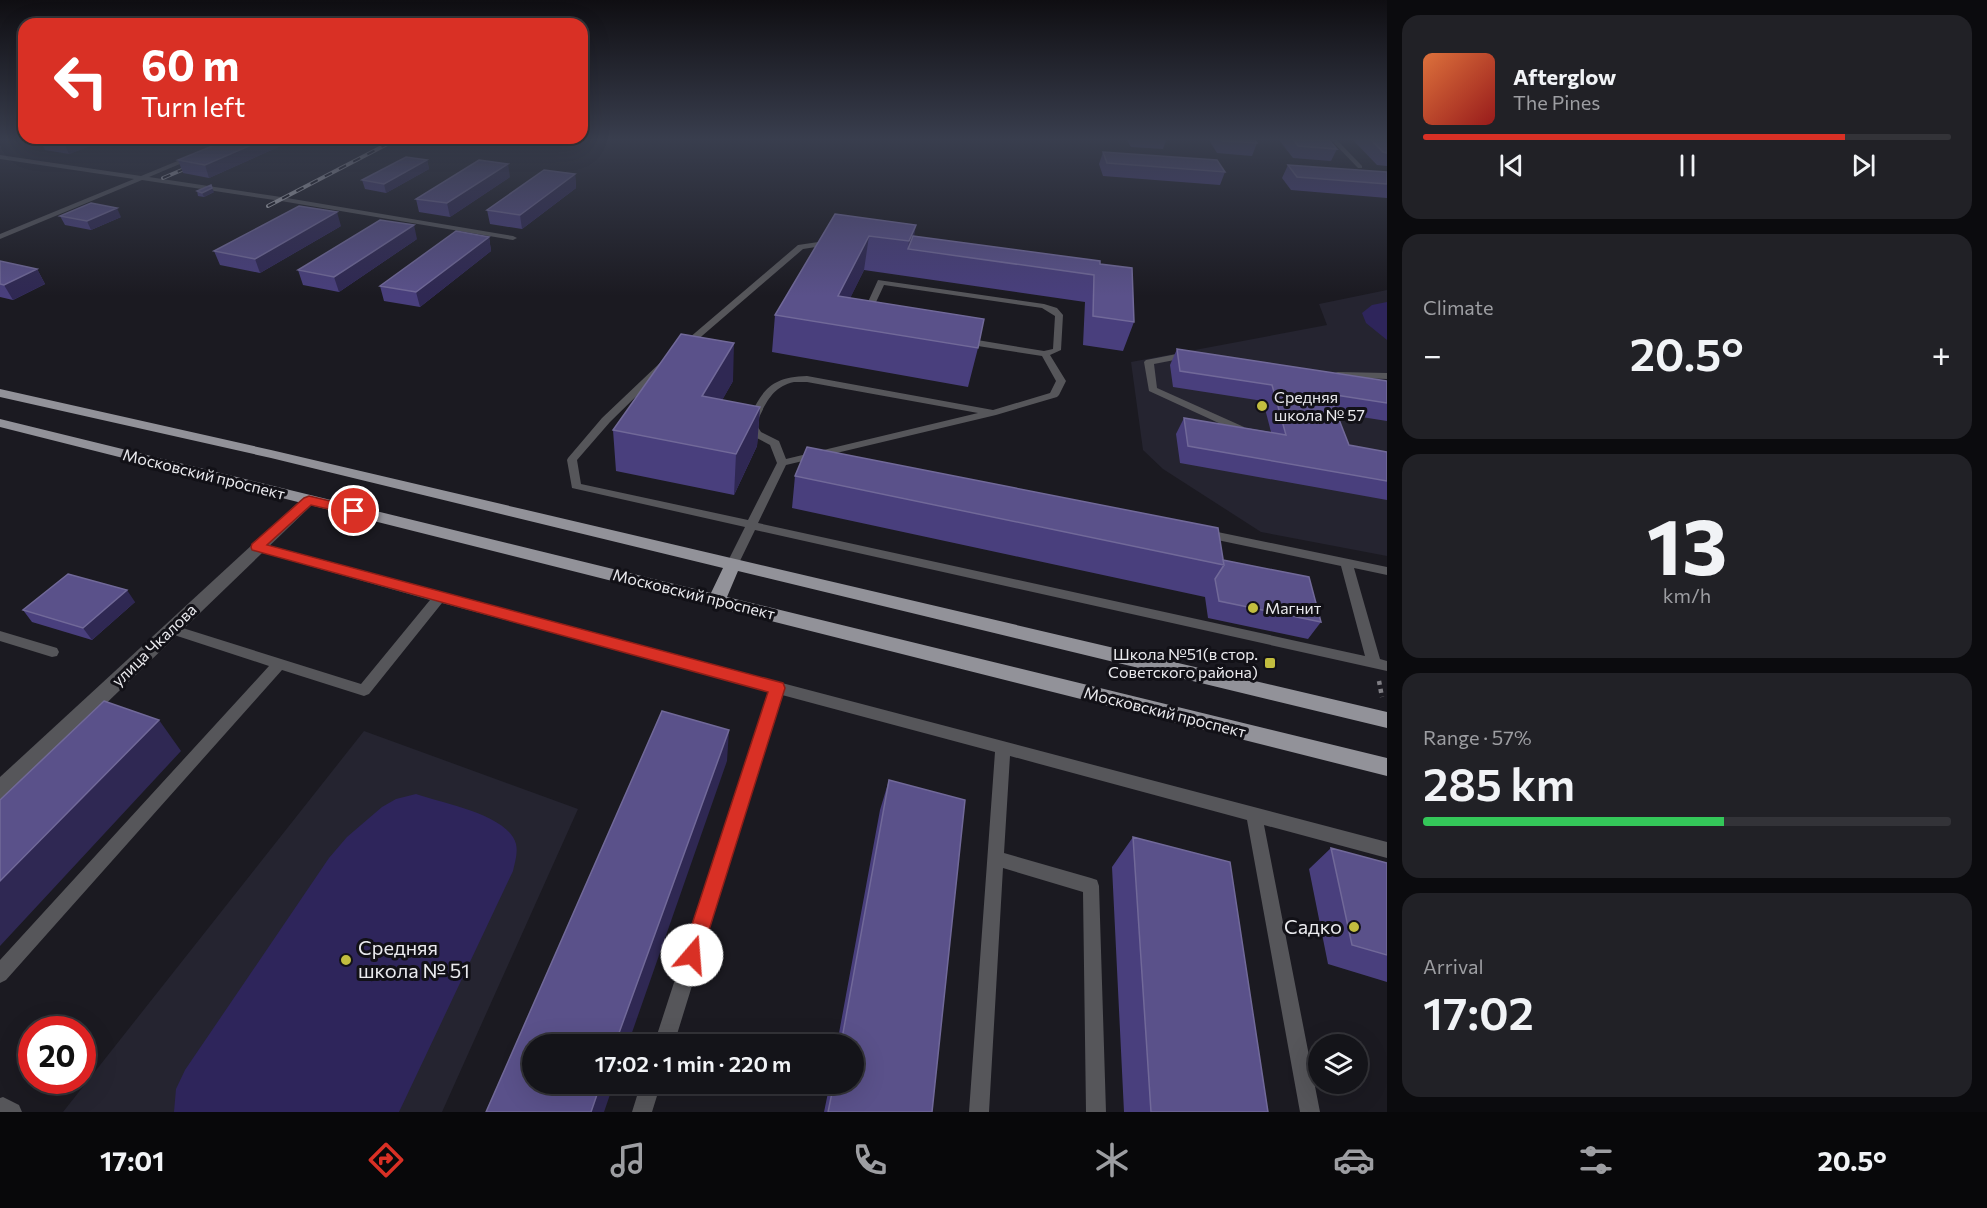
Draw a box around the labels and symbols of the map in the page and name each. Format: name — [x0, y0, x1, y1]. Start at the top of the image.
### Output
place label: Средняя школа № 57 — [1274, 387, 1365, 424]
marker: Средняя школа № 57 — [1255, 399, 1269, 413]
street label: Московский проспект — [121, 444, 288, 503]
pin — [328, 485, 379, 536]
street label: Московский проспект — [611, 564, 778, 623]
place label: Магнит — [1265, 598, 1322, 617]
street label: улица Чкалова — [107, 600, 200, 690]
marker: Магнит — [1246, 601, 1260, 615]
place label: Школа №51(в стор. Советского района) — [1108, 644, 1258, 681]
marker: Школа №51(в стор. Советского района) — [1263, 656, 1277, 670]
street label: Московский проспект — [1082, 682, 1249, 741]
place label: Садко — [1284, 914, 1342, 938]
marker: Садко — [1347, 920, 1361, 934]
position arrow — [660, 923, 724, 987]
place label: Средняя школа № 51 — [358, 935, 470, 982]
marker: Средняя школа № 51 — [339, 953, 353, 967]
speed limit sign: 20 — [18, 1016, 96, 1094]

